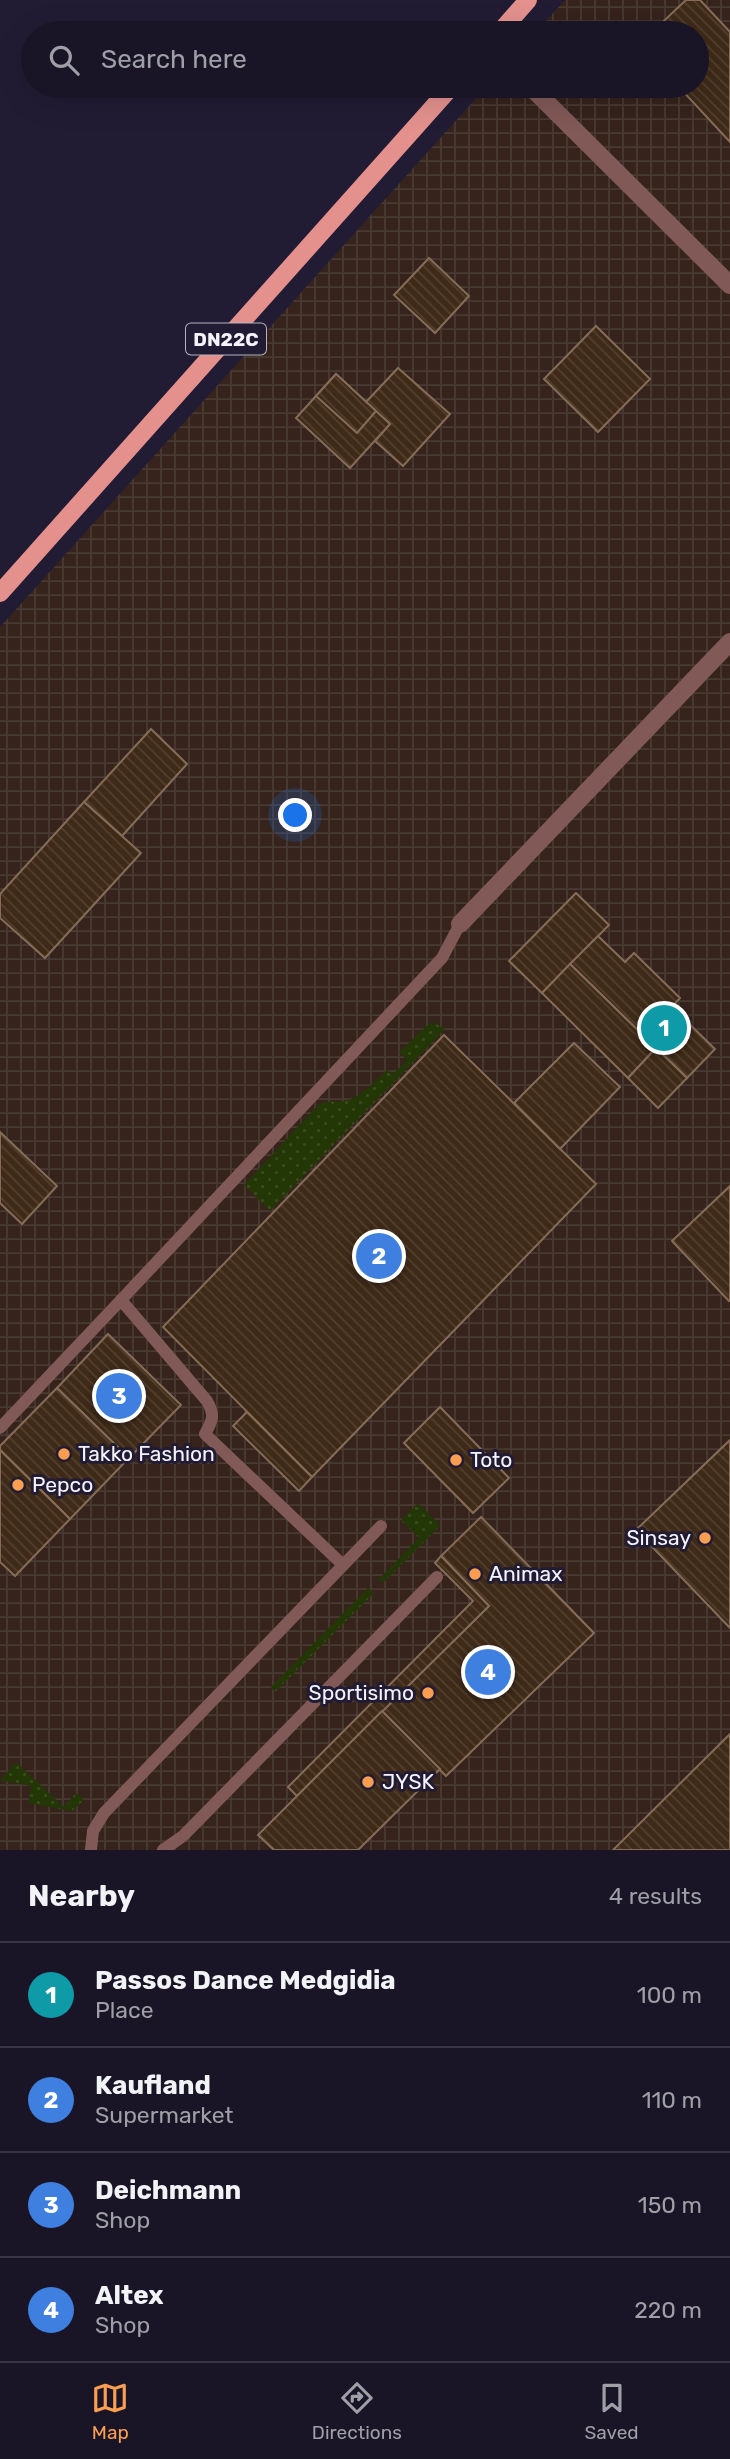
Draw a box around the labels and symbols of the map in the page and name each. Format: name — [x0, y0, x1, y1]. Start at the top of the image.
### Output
road number: DN22C — [186, 324, 266, 354]
your location — [278, 798, 312, 832]
pin: 1 — [641, 1002, 687, 1054]
pin: 2 — [356, 1230, 402, 1282]
pin: 3 — [96, 1370, 142, 1422]
place label: Takko Fashion — [78, 1441, 215, 1466]
marker: Takko Fashion — [56, 1446, 72, 1462]
place label: Toto — [470, 1447, 512, 1472]
marker: Toto — [448, 1452, 464, 1468]
place label: Pepco — [32, 1472, 93, 1497]
marker: Pepco — [10, 1477, 26, 1493]
place label: Sinsay — [626, 1525, 691, 1550]
marker: Sinsay — [697, 1530, 713, 1546]
place label: Animax — [489, 1561, 562, 1586]
marker: Animax — [467, 1566, 483, 1582]
pin: 4 — [465, 1646, 511, 1698]
place label: Sportisimo — [309, 1680, 414, 1705]
marker: Sportisimo — [420, 1685, 436, 1701]
place label: JYSK — [382, 1769, 434, 1794]
marker: JYSK — [360, 1774, 376, 1790]

